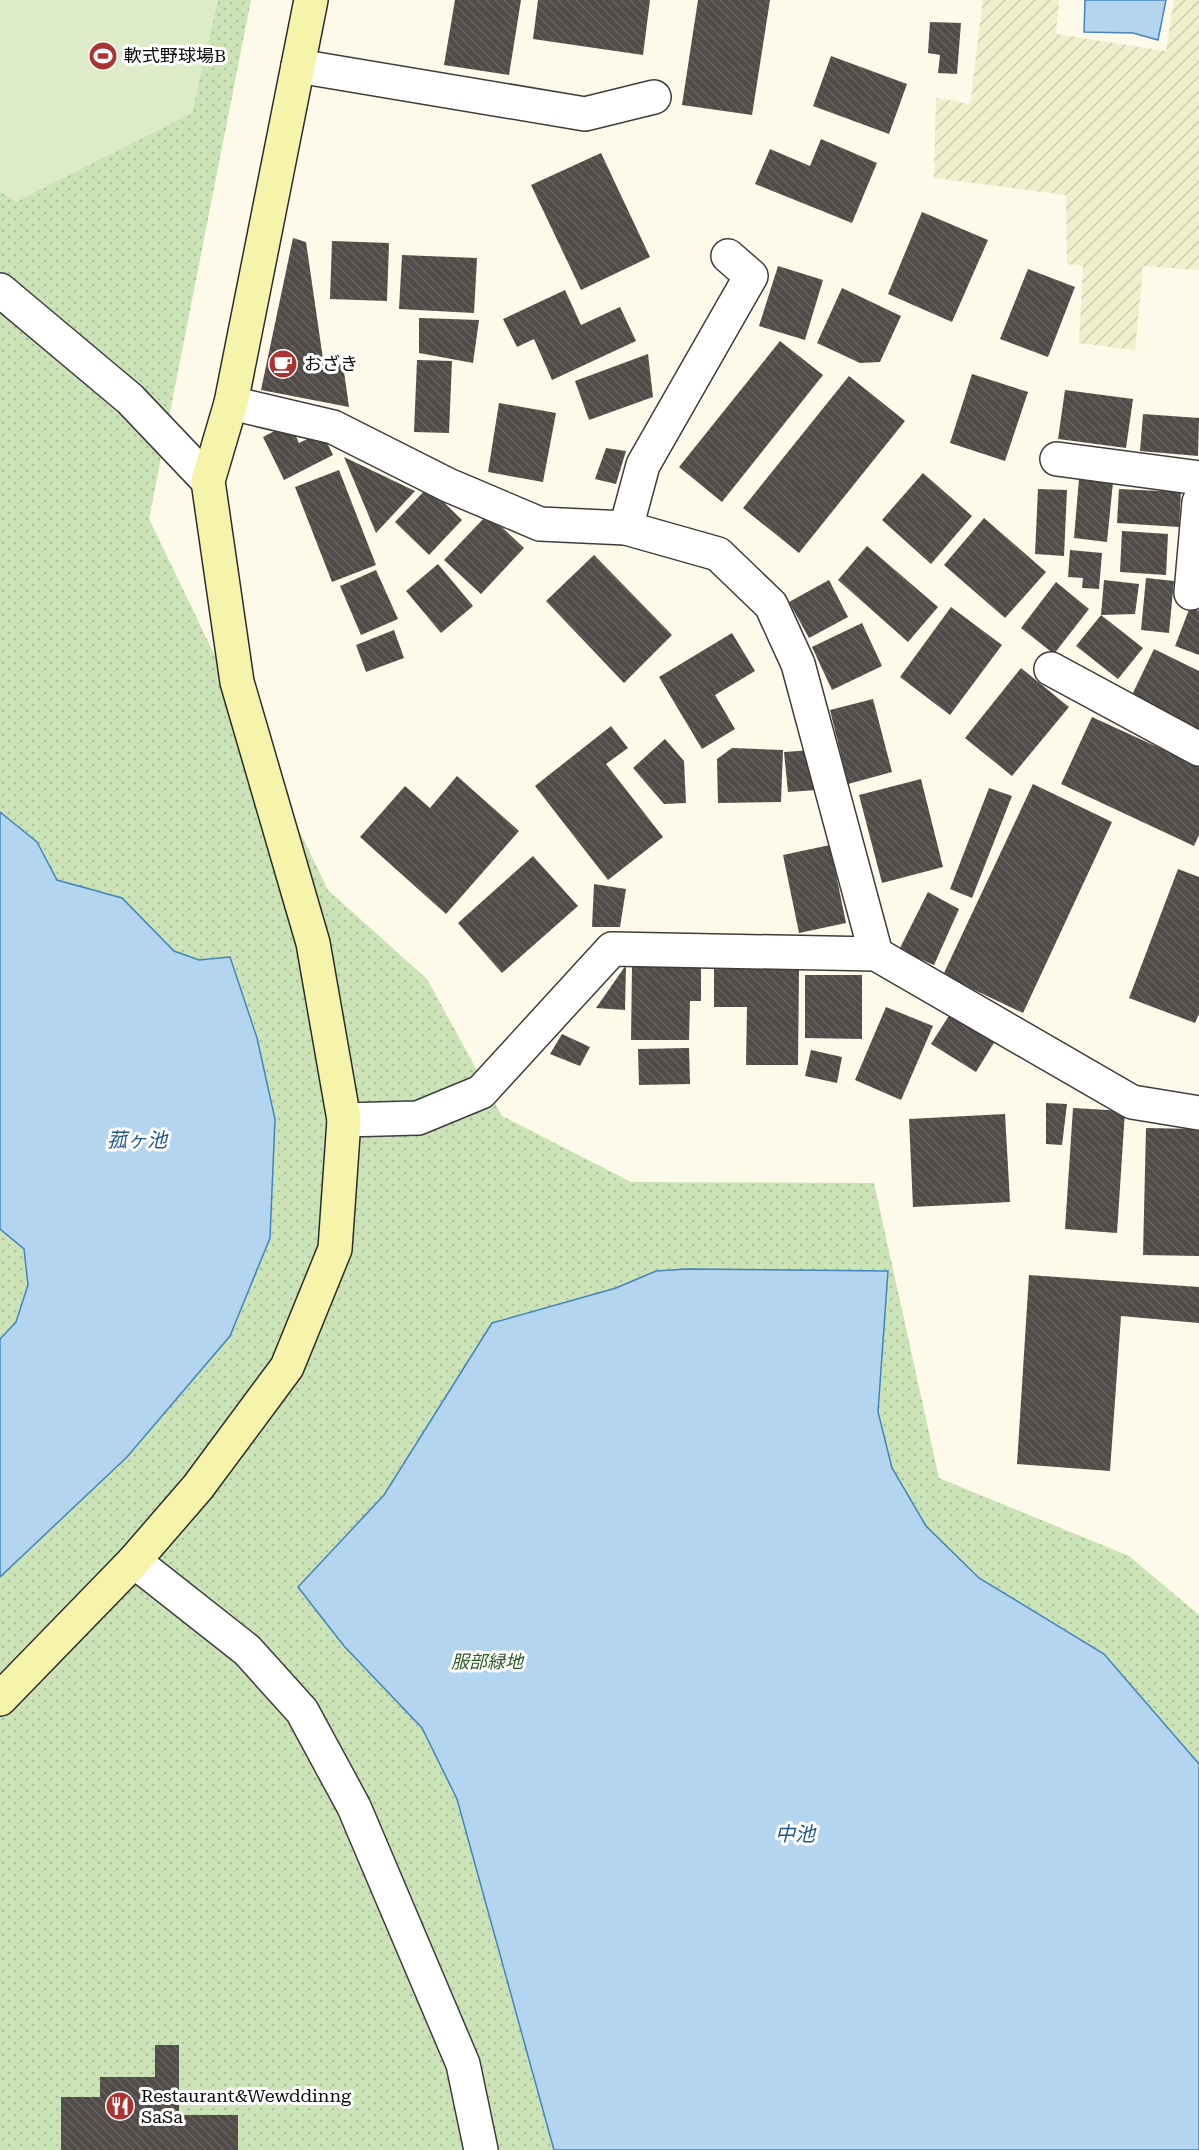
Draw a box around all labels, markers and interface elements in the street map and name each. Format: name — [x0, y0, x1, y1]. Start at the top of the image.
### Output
sports icon: 軟式野球場B — [87, 40, 119, 72]
place label: 軟式野球場B — [124, 45, 226, 66]
cafe icon: おざき — [267, 348, 299, 380]
place label: おざき — [304, 353, 358, 374]
water label: 菰ヶ池 — [107, 1128, 169, 1152]
park label: 服部緑地 — [451, 1651, 525, 1672]
water label: 中池 — [775, 1822, 817, 1846]
place label: Restaurant&Wewddinng SaSa — [141, 2085, 352, 2127]
restaurant icon: Restaurant&Wewddinng SaSa — [104, 2090, 136, 2122]

